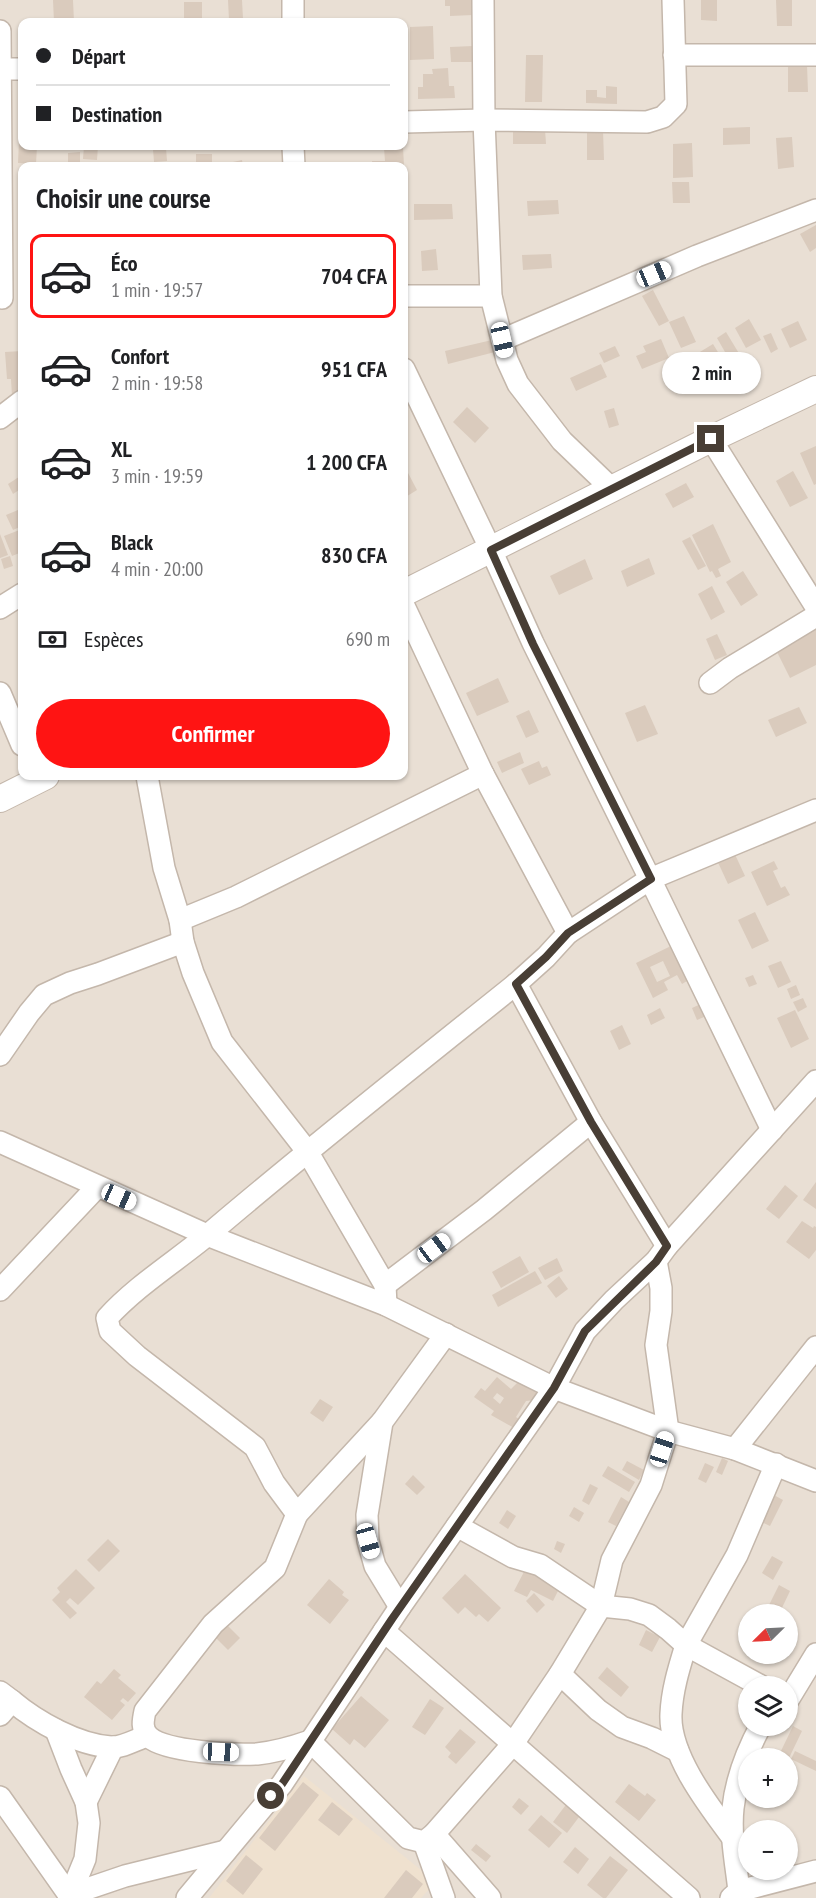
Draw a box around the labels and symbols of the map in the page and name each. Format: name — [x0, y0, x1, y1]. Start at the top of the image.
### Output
car — [634, 259, 674, 289]
car — [489, 320, 515, 360]
callout: 2 min — [662, 352, 760, 394]
route end — [697, 425, 724, 452]
car — [99, 1181, 139, 1213]
car — [414, 1230, 454, 1266]
car — [648, 1429, 676, 1469]
car — [354, 1521, 382, 1561]
north arrow — [738, 1604, 798, 1664]
car — [203, 1742, 239, 1762]
route start — [257, 1782, 284, 1809]

